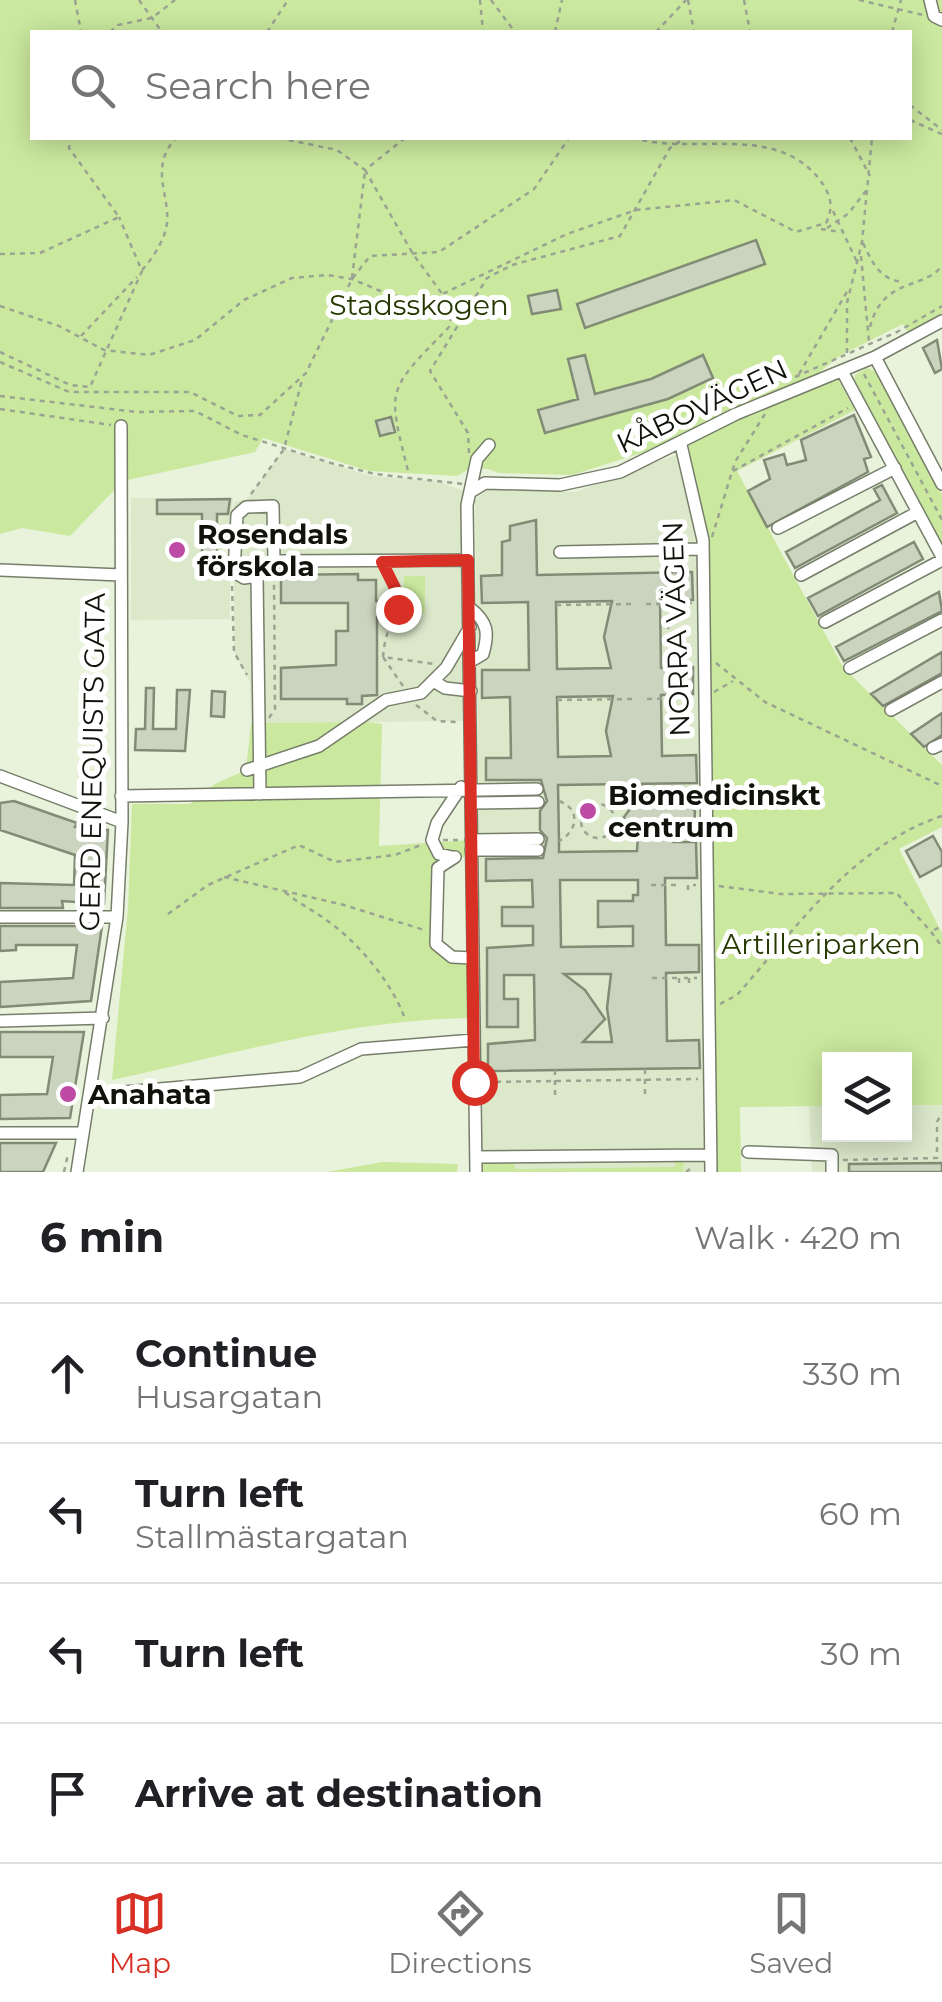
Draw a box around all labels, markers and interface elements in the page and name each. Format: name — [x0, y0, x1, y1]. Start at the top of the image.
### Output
search box — [30, 30, 912, 140]
icon: search — [65, 58, 120, 113]
text: Search here — [145, 62, 371, 109]
park label: Stadsskogen — [329, 288, 509, 322]
street label: KÅBOVÄGEN — [611, 352, 793, 460]
place label: Rosendals förskola — [197, 517, 348, 583]
street label: NORRA VÄGEN — [655, 521, 697, 737]
marker: Rosendals förskola — [166, 539, 188, 561]
route end — [376, 587, 422, 633]
street label: GERD ENEQUISTS GATA — [72, 592, 112, 932]
place label: Biomedicinskt centrum — [608, 778, 821, 844]
marker: Biomedicinskt centrum — [577, 800, 599, 822]
park label: Artilleriparken — [721, 927, 921, 961]
map controls — [822, 1052, 912, 1142]
button: layers — [822, 1052, 912, 1142]
route start — [452, 1060, 498, 1106]
place label: Anahata — [87, 1077, 212, 1111]
marker: Anahata — [57, 1083, 79, 1105]
text: 6 min — [40, 1211, 164, 1263]
text: Walk · 420 m — [694, 1218, 902, 1257]
text: Continue — [135, 1330, 317, 1377]
icon: ahead — [40, 1346, 95, 1401]
text: 330 m — [803, 1354, 902, 1393]
text: Husargatan — [135, 1377, 323, 1416]
text: Turn left — [135, 1470, 304, 1517]
icon: left — [40, 1486, 95, 1541]
text: 60 m — [819, 1494, 902, 1533]
text: Stallmästargatan — [135, 1517, 409, 1556]
icon: left — [40, 1626, 95, 1681]
text: Turn left — [135, 1630, 304, 1677]
text: 30 m — [820, 1634, 902, 1673]
icon: arrive — [40, 1766, 95, 1821]
text: Arrive at destination — [135, 1770, 543, 1817]
tab: Map — [109, 1886, 171, 1980]
tab: Directions — [388, 1886, 532, 1980]
tab: Saved — [749, 1886, 833, 1980]

